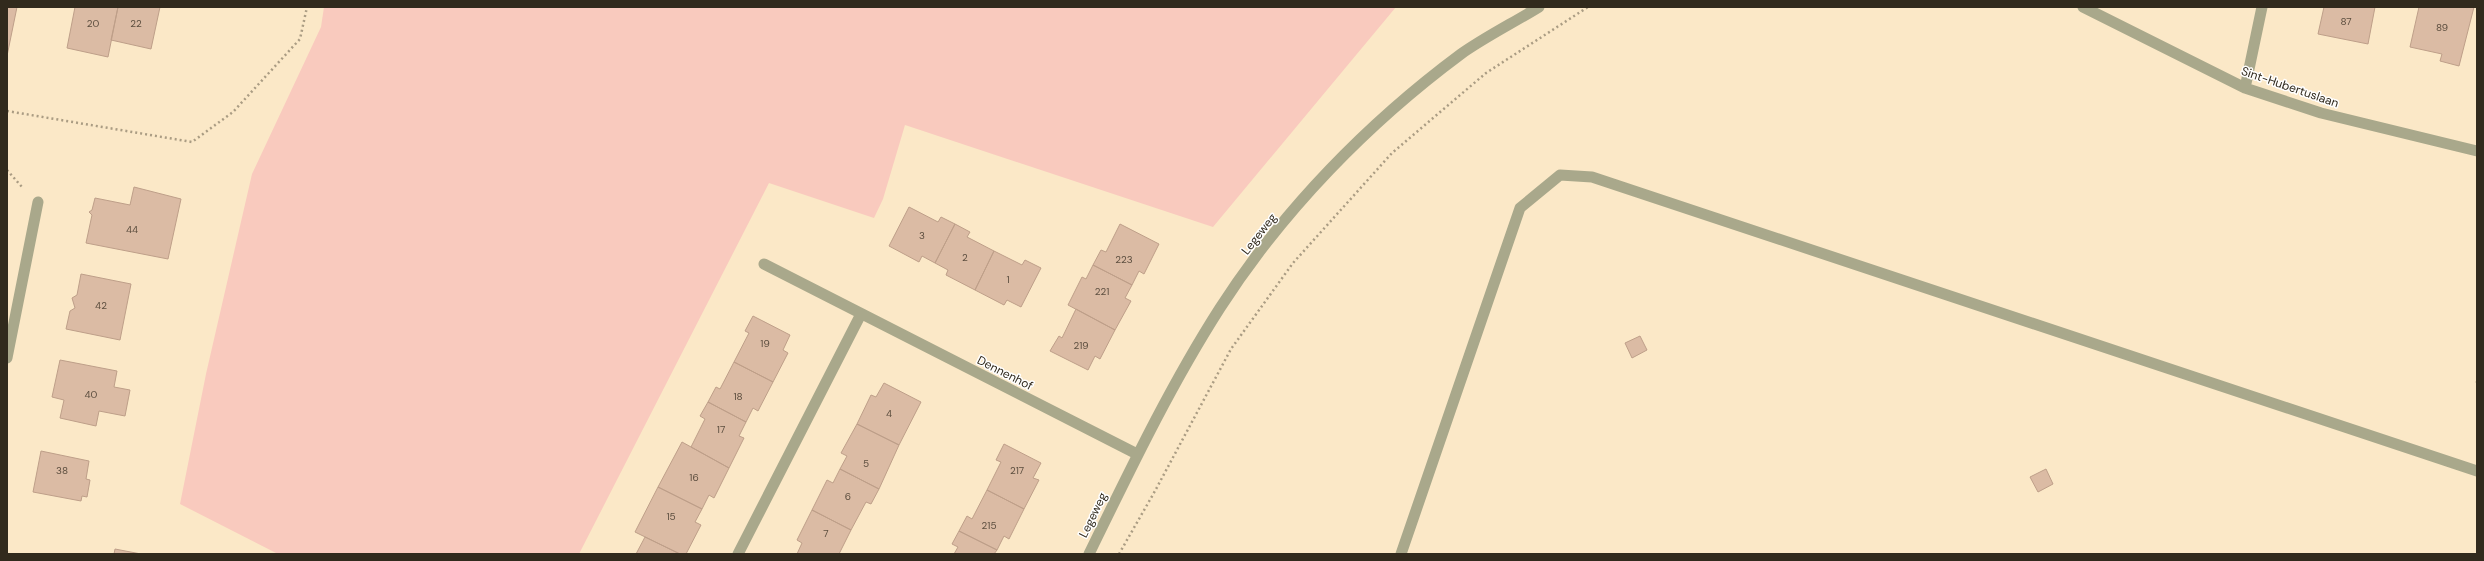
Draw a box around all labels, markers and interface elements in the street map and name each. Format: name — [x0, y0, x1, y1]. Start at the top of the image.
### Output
house number: 87 — [2340, 15, 2352, 28]
house number: 20 — [87, 17, 99, 30]
house number: 22 — [130, 17, 142, 30]
house number: 89 — [2436, 21, 2448, 34]
street label: Sint-Hubertuslaan — [2239, 63, 2341, 111]
street label: Legeweg — [1238, 210, 1280, 258]
house number: 44 — [126, 223, 138, 236]
house number: 3 — [919, 229, 925, 242]
house number: 2 — [962, 251, 968, 264]
house number: 223 — [1115, 253, 1133, 266]
house number: 1 — [1006, 273, 1010, 286]
house number: 221 — [1095, 285, 1109, 298]
house number: 42 — [95, 299, 107, 312]
house number: 19 — [760, 337, 770, 350]
house number: 219 — [1073, 339, 1089, 352]
street label: Dennenhof — [974, 352, 1036, 394]
house number: 40 — [85, 388, 98, 401]
house number: 18 — [733, 390, 743, 403]
house number: 4 — [886, 407, 892, 420]
house number: 17 — [717, 423, 725, 436]
house number: 5 — [863, 457, 869, 470]
house number: 38 — [56, 464, 68, 477]
house number: 217 — [1010, 464, 1024, 477]
house number: 16 — [689, 471, 699, 484]
house number: 6 — [845, 490, 851, 503]
street label: Legeweg — [1075, 490, 1111, 540]
house number: 15 — [666, 510, 676, 523]
house number: 215 — [982, 519, 996, 532]
house number: 7 — [823, 527, 829, 540]

